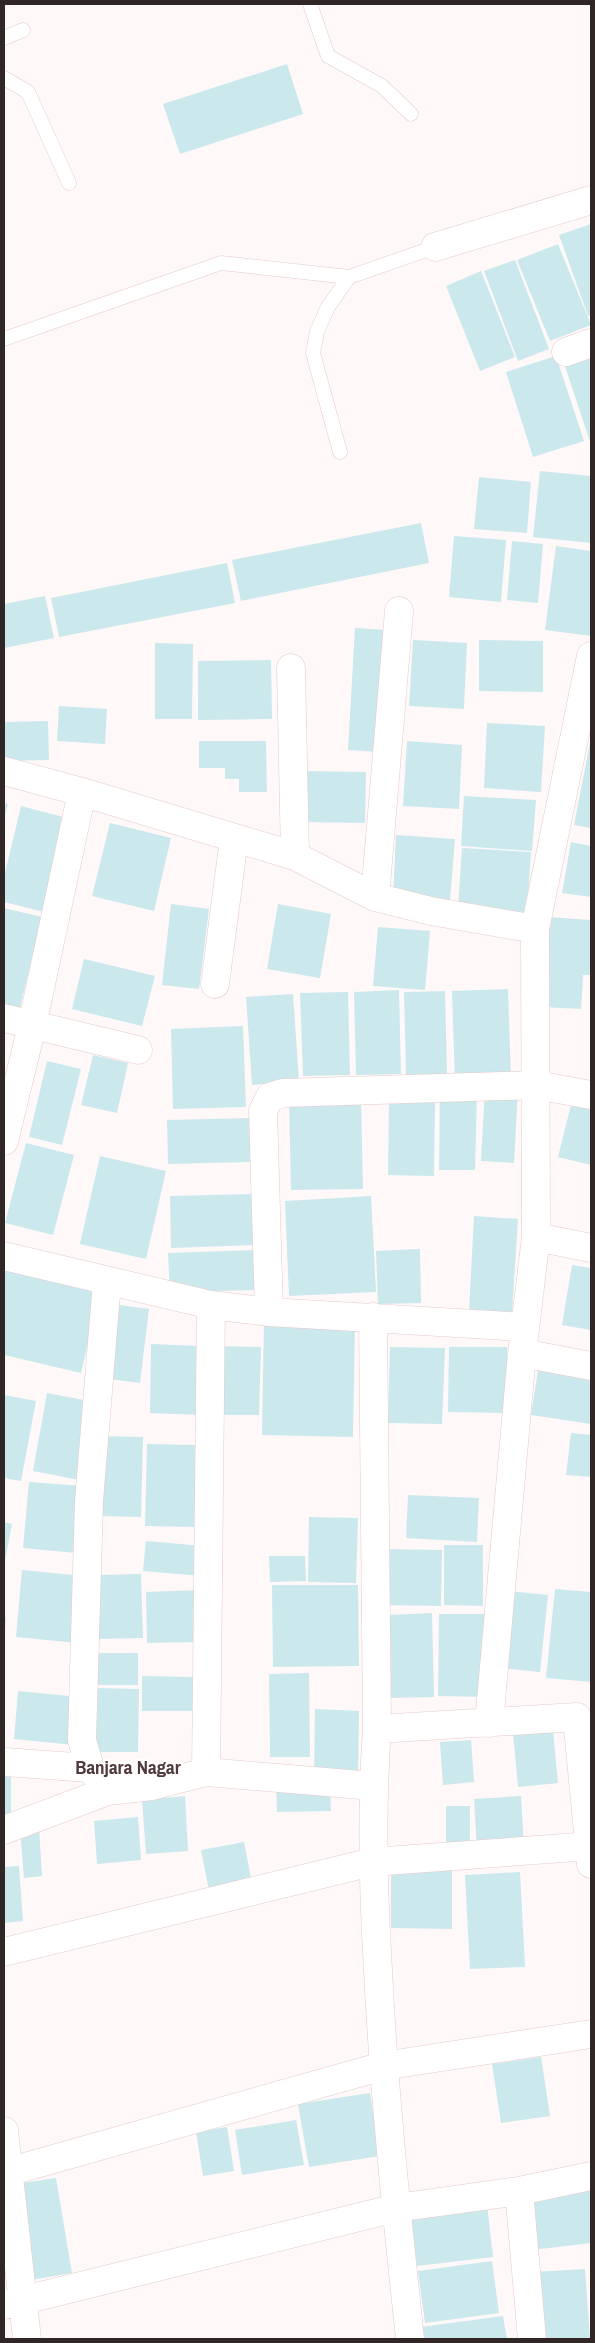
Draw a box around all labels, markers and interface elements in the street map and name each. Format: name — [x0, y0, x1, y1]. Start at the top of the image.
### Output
district label: Banjara Nagar — [75, 1754, 181, 1780]

